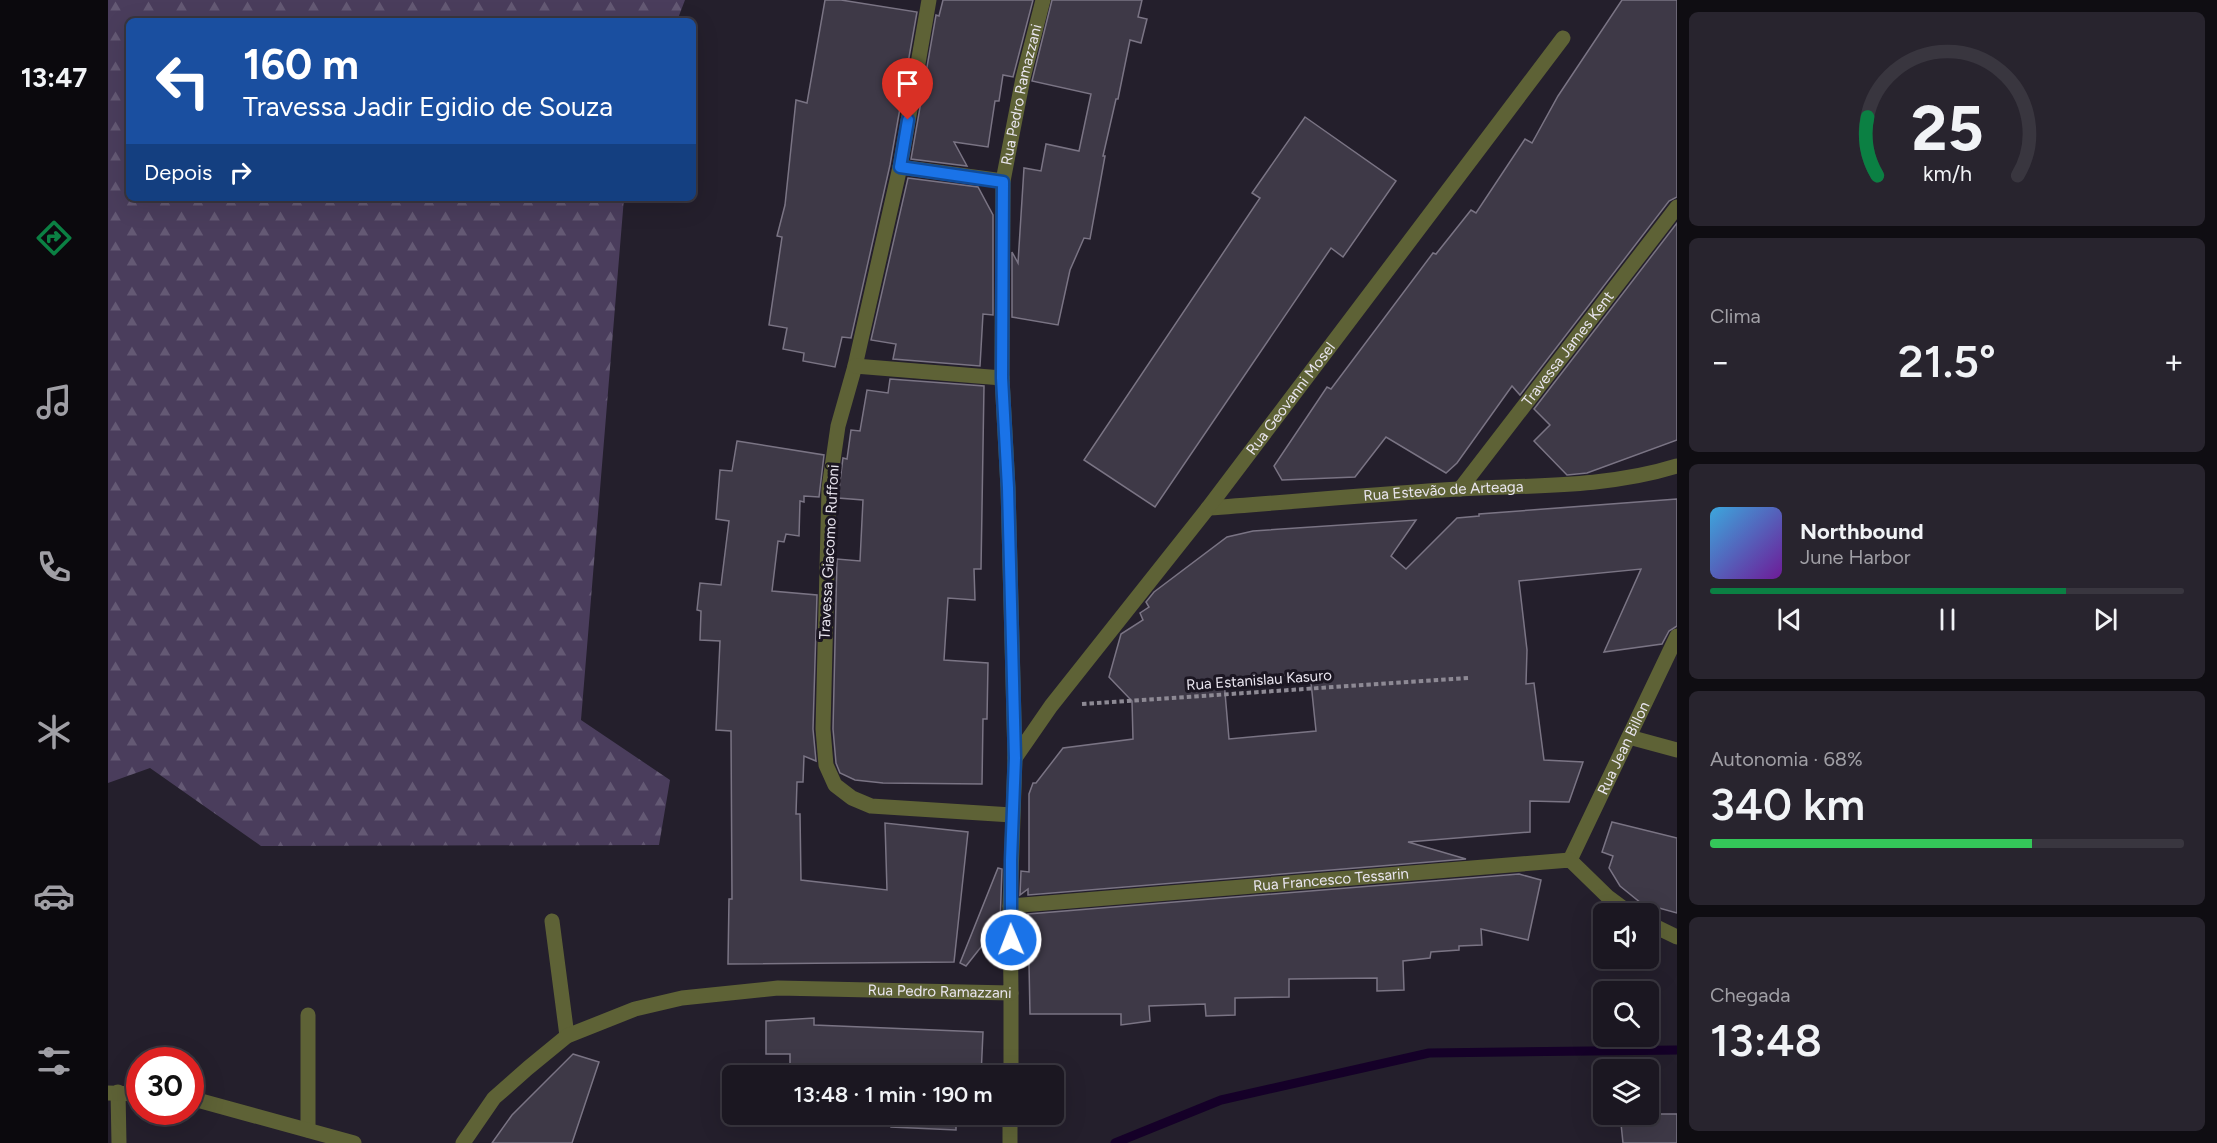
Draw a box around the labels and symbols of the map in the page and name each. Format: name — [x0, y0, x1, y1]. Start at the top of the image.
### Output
street label: Rua Pedro Ramazzani — [997, 22, 1045, 167]
pin — [882, 58, 933, 120]
street label: Travessa James Kent — [1518, 288, 1618, 410]
street label: Rua Geovanni Mosel — [1242, 339, 1339, 458]
street label: Travessa Giacomo Ruffoni — [815, 464, 843, 640]
street label: Rua Estevão de Arteaga — [1363, 477, 1524, 505]
street label: Rua Estanislau Kasuro — [1186, 666, 1333, 694]
street label: Rua Jean Billon — [1594, 699, 1653, 798]
street label: Rua Francesco Tessarin — [1252, 864, 1410, 895]
position arrow — [979, 908, 1043, 972]
street label: Rua Pedro Ramazzani — [867, 981, 1012, 1002]
speed limit sign: 30 — [126, 1047, 204, 1125]

